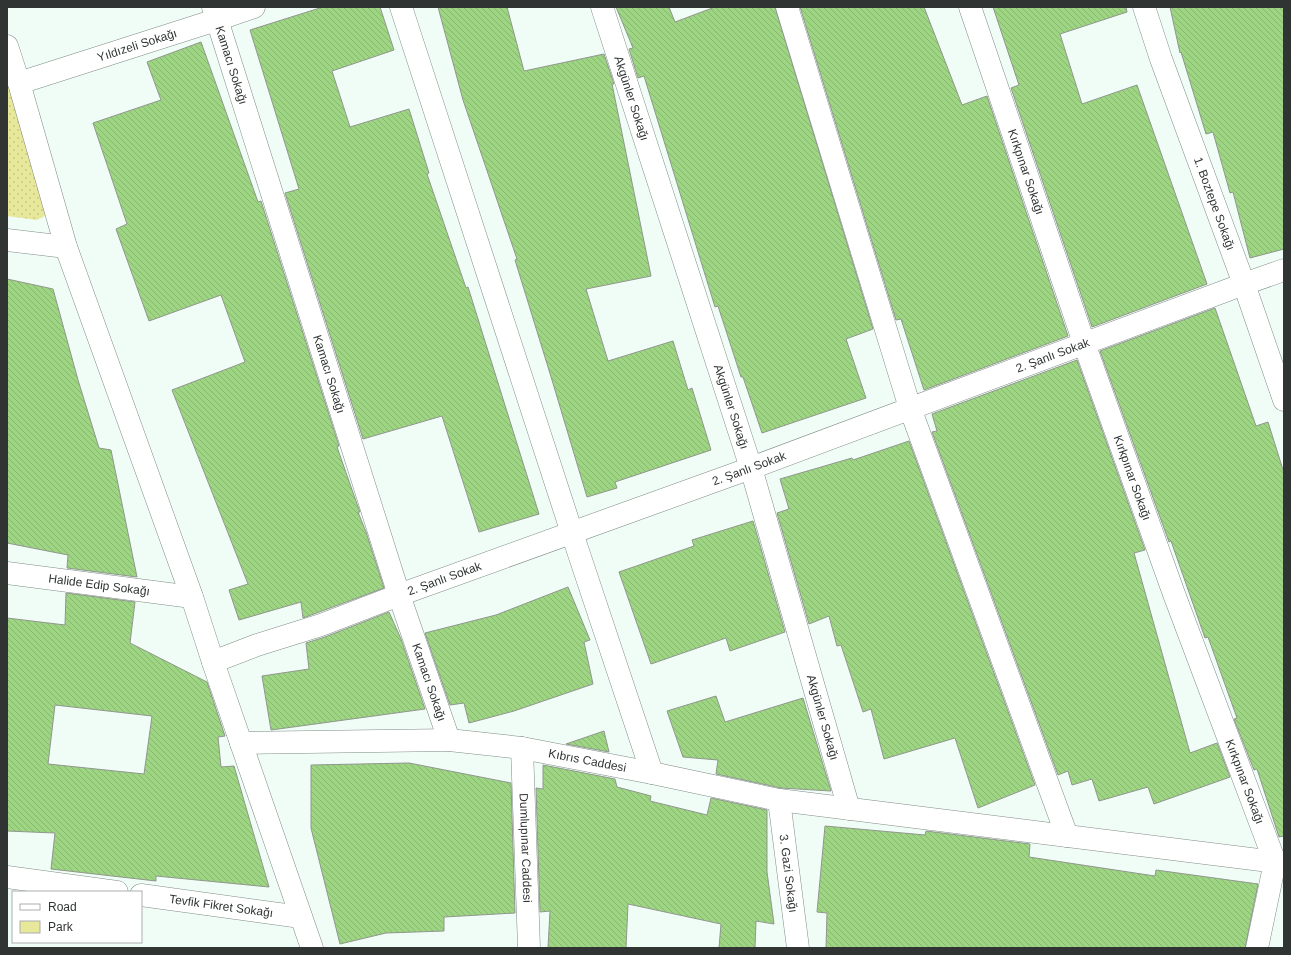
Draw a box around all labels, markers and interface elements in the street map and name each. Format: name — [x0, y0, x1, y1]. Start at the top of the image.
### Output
street label: Kamacı Sokağı — [212, 24, 250, 106]
street label: Yıldızeli Sokağı — [96, 26, 179, 65]
street label: Akgünler Sokağı — [611, 54, 652, 142]
street label: Kırkpınar Sokağı — [1005, 127, 1047, 216]
street label: 1. Boztepe Sokağı — [1191, 155, 1238, 252]
street label: Kamacı Sokağı — [310, 333, 348, 415]
street label: 2. Şanlı Sokak — [1014, 335, 1092, 376]
street label: Akgünler Sokağı — [711, 363, 751, 451]
street label: Kırkpınar Sokağı — [1111, 433, 1154, 522]
street label: 2. Şanlı Sokak — [710, 448, 789, 488]
street label: 2. Şanlı Sokak — [406, 559, 484, 598]
street label: Halide Edip Sokağı — [48, 571, 151, 598]
street label: Kamacı Sokağı — [409, 641, 449, 723]
street label: Akgünler Sokağı — [804, 673, 842, 762]
street label: Kırkpınar Sokağı — [1222, 737, 1267, 826]
street label: Kıbrıs Caddesi — [547, 746, 627, 775]
street label: Dumlupınar Caddesi — [517, 793, 534, 903]
street label: 3. Gazi Sokağı — [776, 833, 800, 913]
legend — [12, 891, 142, 943]
street label: Tevfik Fikret Sokağı — [168, 892, 274, 920]
text: Road — [48, 900, 77, 914]
text: Park — [48, 920, 74, 934]

